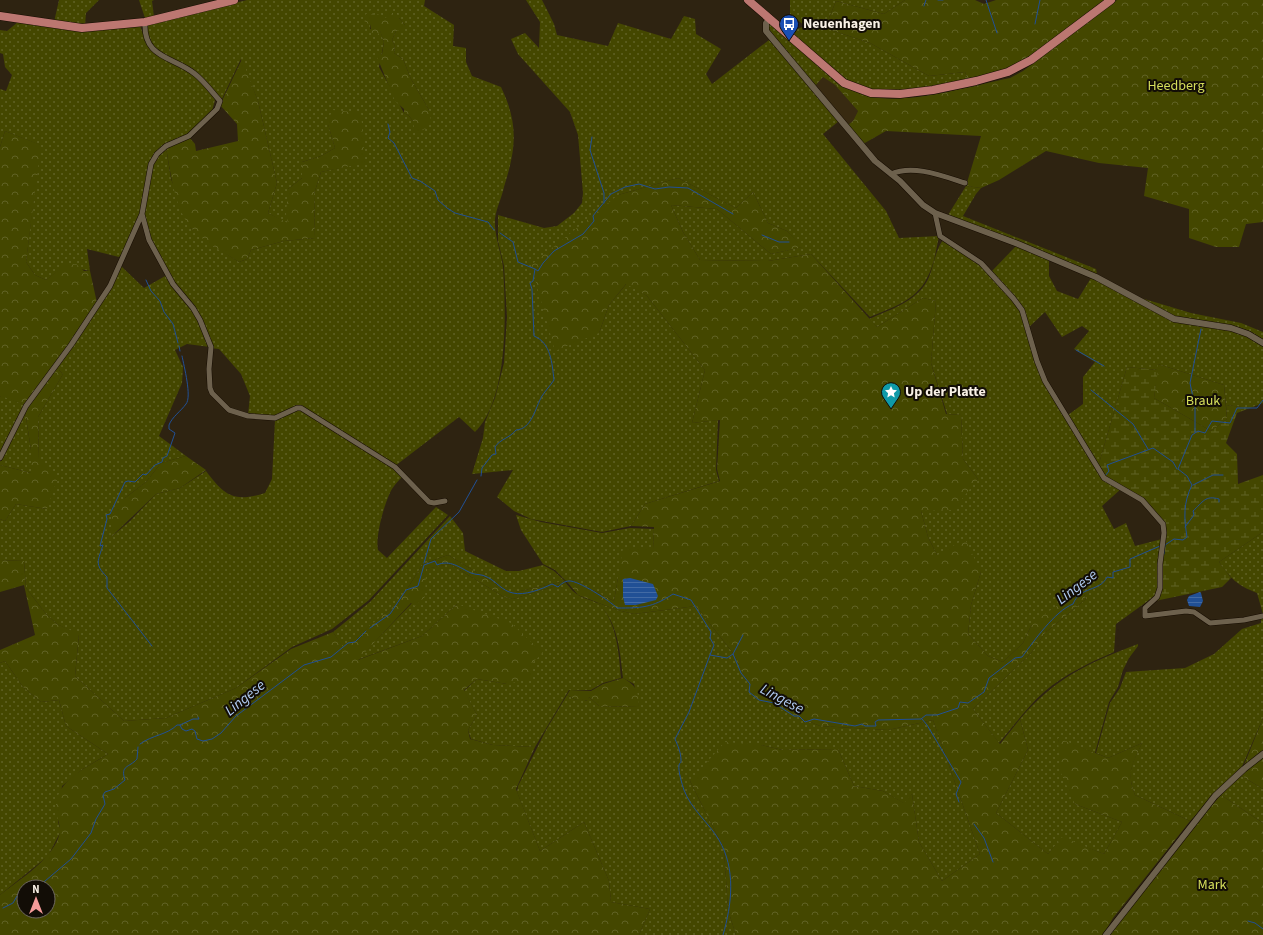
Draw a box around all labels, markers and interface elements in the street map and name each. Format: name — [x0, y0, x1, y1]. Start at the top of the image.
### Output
bus stop icon: Neuenhagen — [778, 13, 800, 41]
place label: Neuenhagen — [803, 14, 881, 34]
park label: Heedberg — [1147, 76, 1205, 96]
place icon: Up der Platte — [880, 381, 902, 409]
place label: Up der Platte — [905, 382, 986, 402]
park label: Brauk — [1186, 391, 1220, 411]
water label: Lingese — [1052, 565, 1102, 609]
water label: Lingese — [220, 675, 270, 721]
water label: Lingese — [756, 679, 808, 719]
park label: Mark — [1197, 875, 1227, 895]
north arrow — [16, 879, 56, 919]
text: N — [32, 882, 40, 897]

